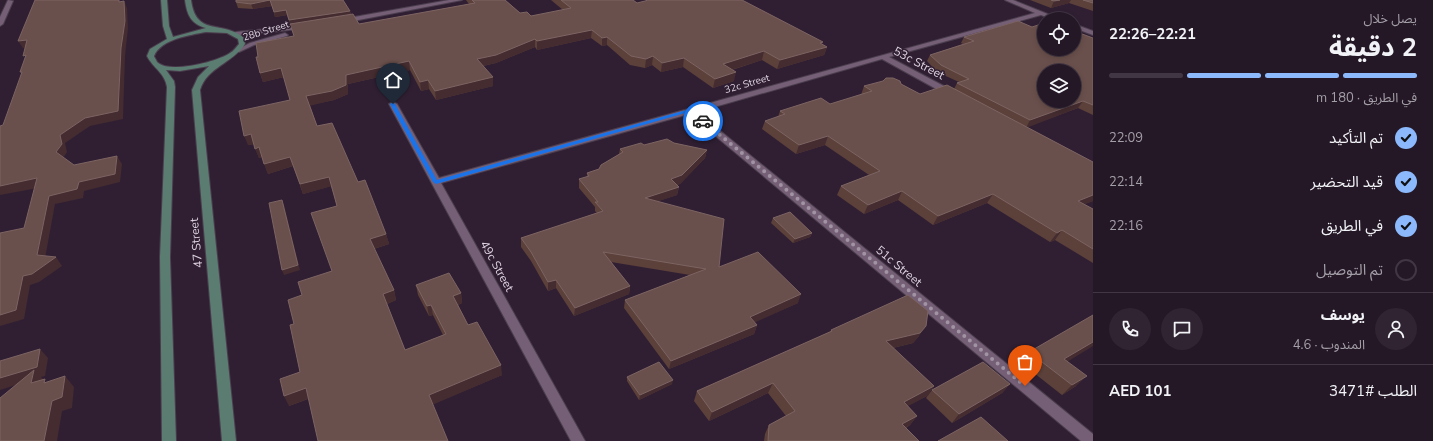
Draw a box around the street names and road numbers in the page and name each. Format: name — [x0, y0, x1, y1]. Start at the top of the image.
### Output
street label: 28b Street — [241, 17, 291, 45]
street label: 53c Street — [891, 43, 948, 84]
street label: 32c Street — [723, 71, 772, 97]
street label: 47 Street — [186, 216, 206, 269]
street label: 49c Street — [476, 238, 518, 295]
street label: 51c Street — [872, 242, 926, 291]

